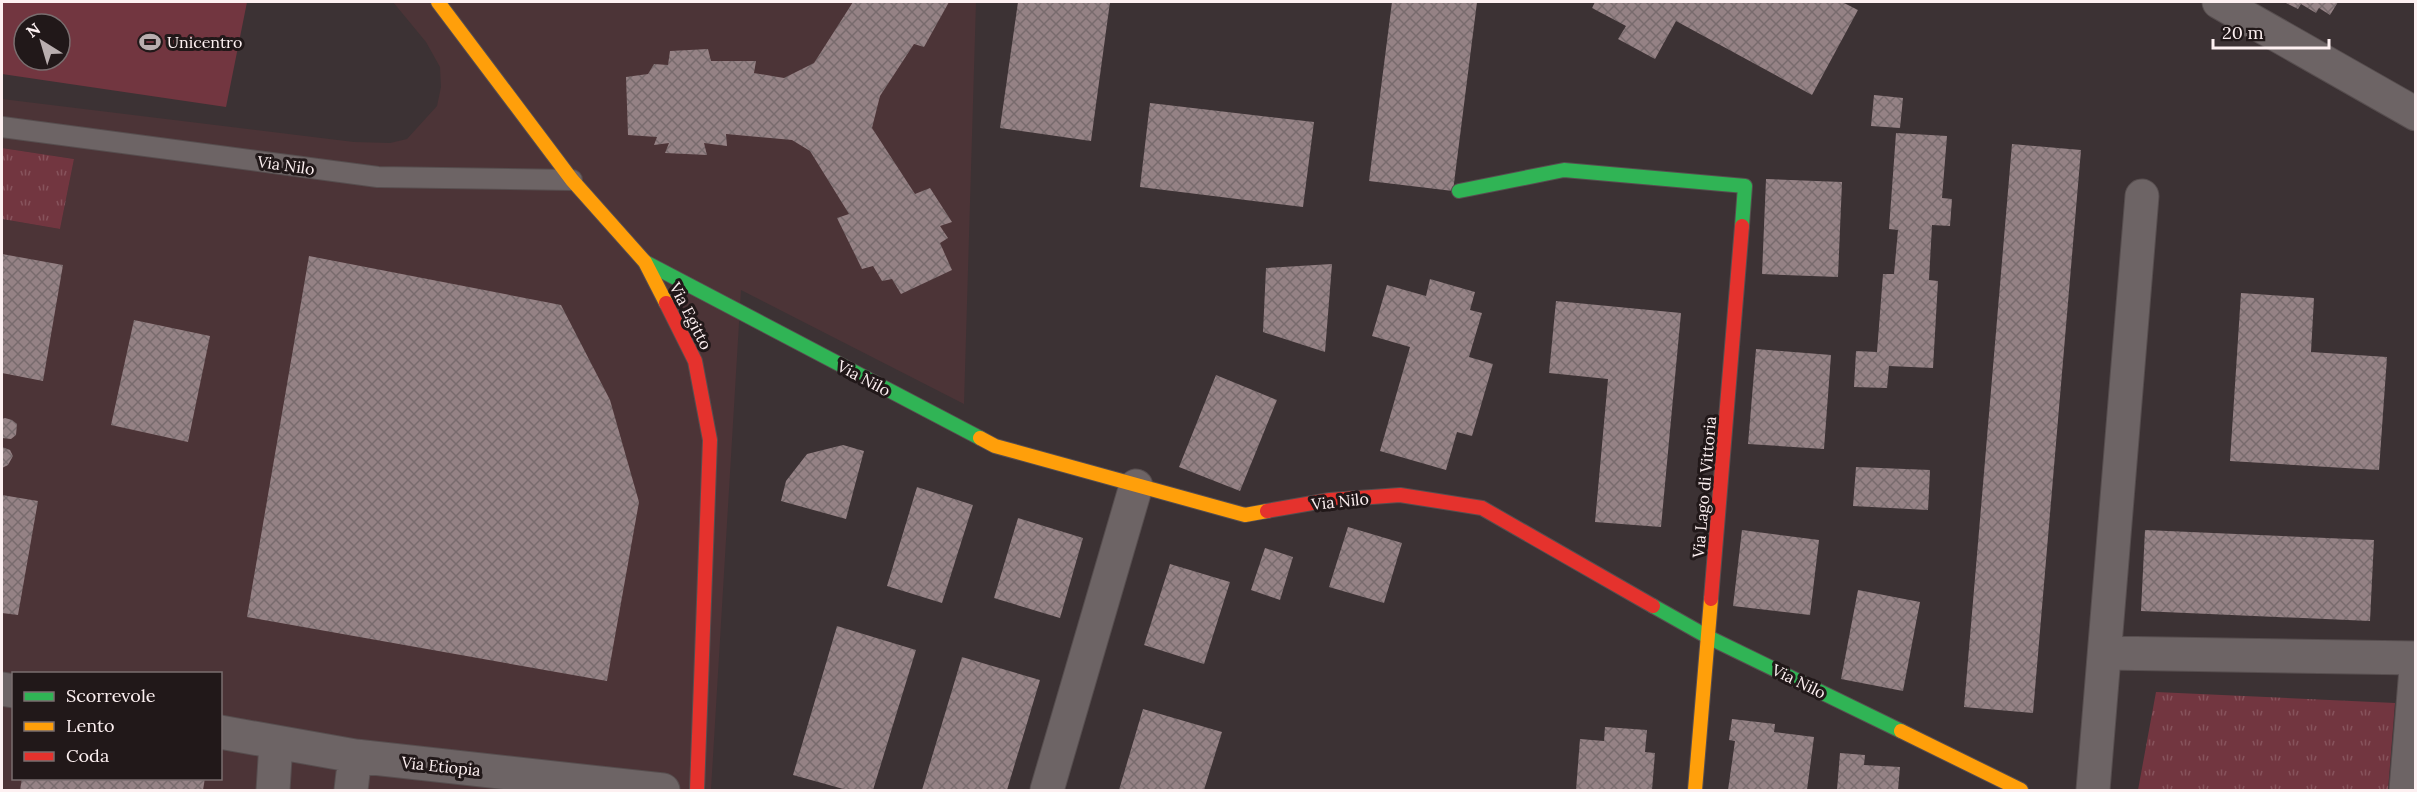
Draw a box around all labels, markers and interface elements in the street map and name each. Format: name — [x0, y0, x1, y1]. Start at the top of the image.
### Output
north arrow — [12, 12, 72, 72]
scale bar — [2213, 12, 2328, 50]
text: N — [22, 18, 44, 42]
text: 20 m — [2222, 21, 2264, 44]
sports icon: Unicentro — [138, 30, 162, 54]
place label: Unicentro — [167, 32, 242, 52]
street label: Via Nilo — [255, 151, 316, 179]
street label: Via Egitto — [665, 278, 716, 353]
street label: Via Nilo — [833, 355, 894, 400]
street label: Via Lago di Vittoria — [1688, 415, 1720, 560]
street label: Via Nilo — [1309, 488, 1370, 514]
street label: Via Nilo — [1768, 659, 1829, 703]
legend — [12, 672, 222, 780]
text: Scorrevole — [66, 684, 156, 707]
text: Lento — [66, 714, 114, 737]
text: Coda — [66, 744, 109, 767]
street label: Via Etiopia — [399, 752, 482, 780]

